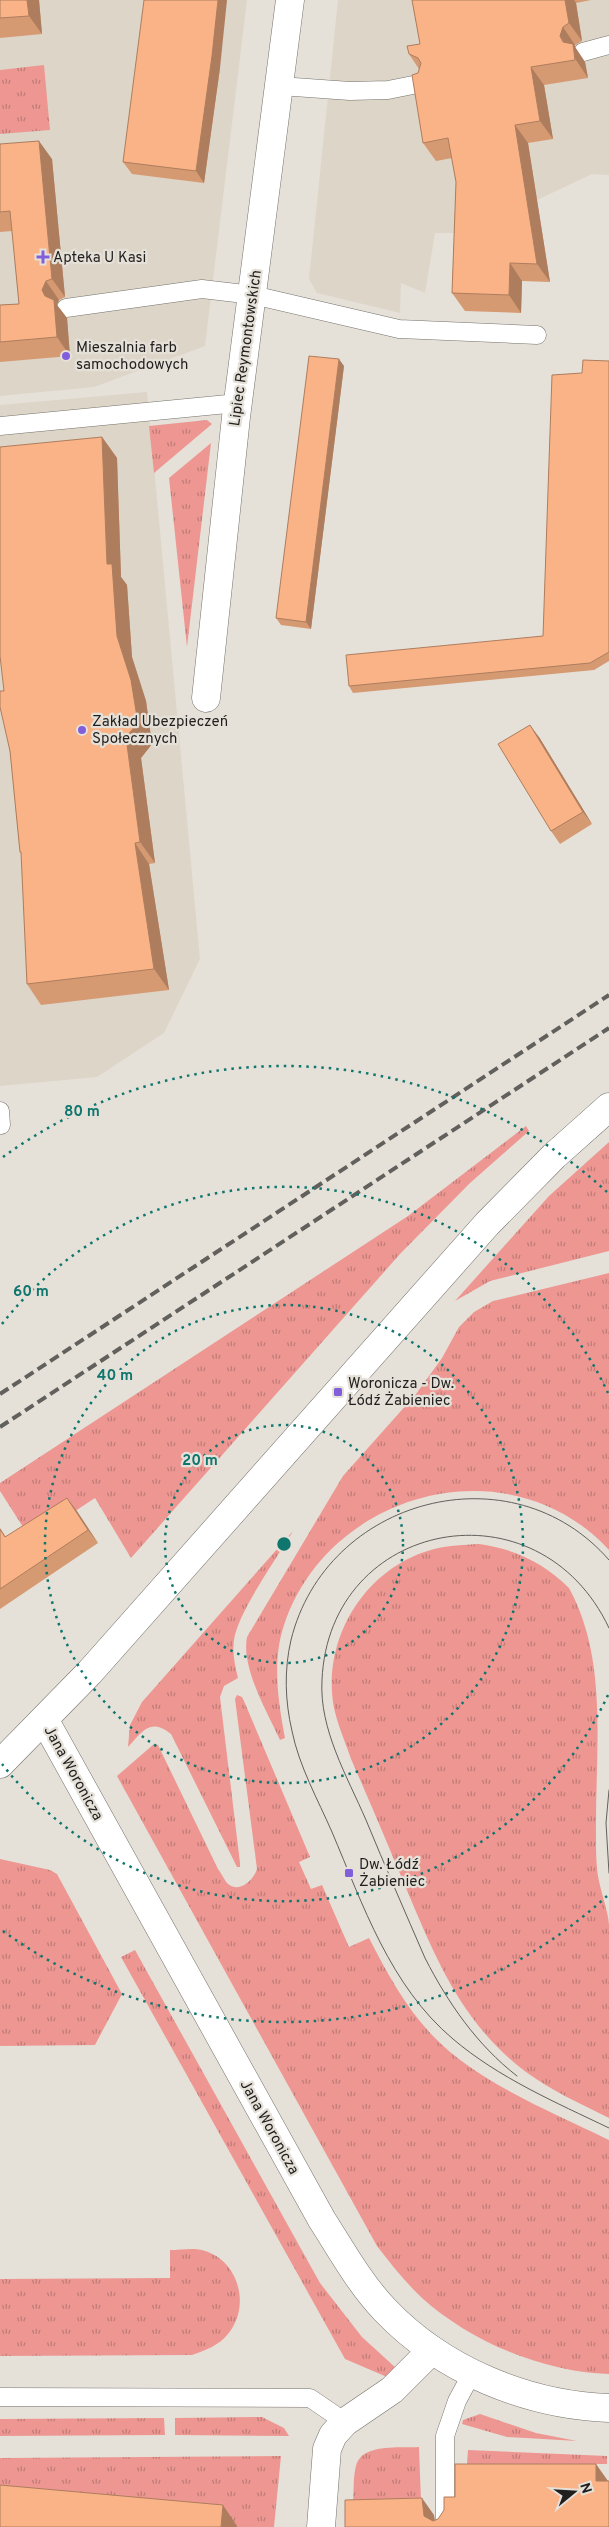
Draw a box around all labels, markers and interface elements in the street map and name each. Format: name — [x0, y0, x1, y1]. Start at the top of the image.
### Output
place label: Apteka U Kasi — [53, 249, 146, 268]
marker: Apteka U Kasi — [37, 251, 49, 263]
street label: Lipiec Reymontowskich — [226, 269, 267, 428]
place label: Mieszalnia farb samochodowych — [76, 339, 188, 375]
marker: Mieszalnia farb samochodowych — [60, 350, 72, 362]
place label: Zakład Ubezpieczeń Społecznych — [92, 713, 228, 749]
marker: Zakład Ubezpieczeń Społecznych — [76, 724, 88, 736]
text: 80 m — [64, 1103, 100, 1122]
text: 60 m — [13, 1283, 49, 1302]
text: 40 m — [97, 1367, 133, 1386]
place label: Woronicza - Dw. Łódź Żabieniec — [348, 1375, 454, 1411]
marker: Woronicza - Dw. Łódź Żabieniec — [332, 1386, 344, 1398]
text: 20 m — [182, 1452, 218, 1471]
centre of rings — [275, 1535, 293, 1553]
street label: Jana Woronicza — [39, 1723, 107, 1824]
place label: Dw. Łódź Żabieniec — [359, 1856, 425, 1892]
marker: Dw. Łódź Żabieniec — [343, 1867, 355, 1879]
street label: Jana Woronicza — [235, 2077, 303, 2178]
north arrow — [549, 2467, 599, 2517]
text: N — [575, 2481, 595, 2496]

